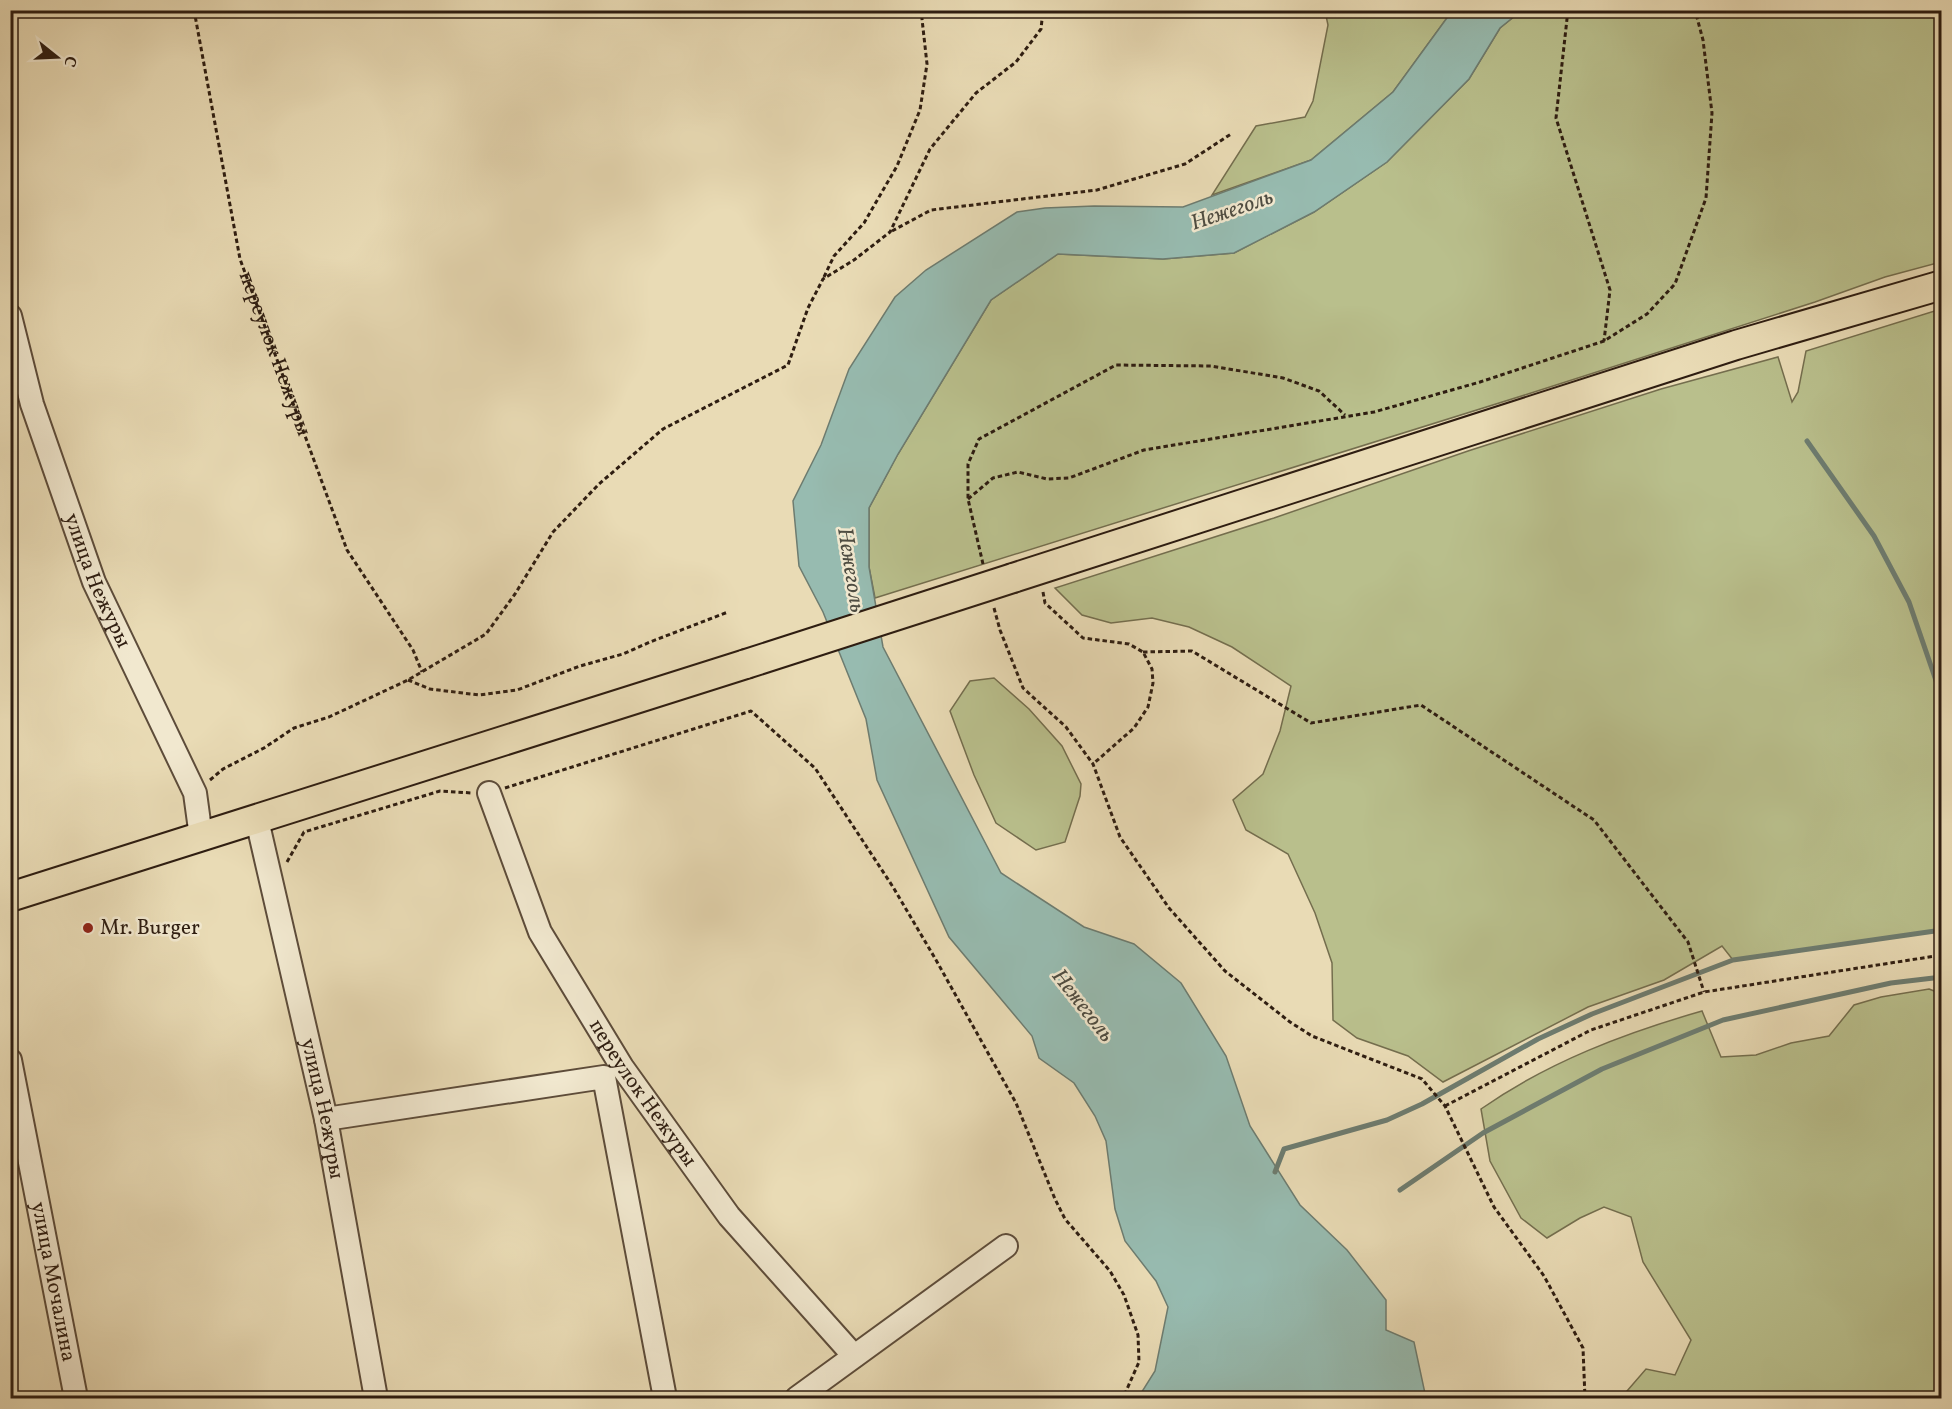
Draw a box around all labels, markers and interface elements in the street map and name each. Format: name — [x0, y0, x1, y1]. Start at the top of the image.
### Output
north arrow — [27, 27, 87, 87]
text: С — [57, 53, 81, 69]
water label: Нежеголь — [1187, 182, 1277, 240]
street label: переулок Нежуры — [231, 267, 318, 440]
street label: улица Нежуры — [57, 509, 138, 653]
water label: Нежеголь — [828, 525, 872, 615]
place label: Mr. Burger — [100, 914, 200, 943]
marker: Mr. Burger — [81, 921, 95, 935]
water label: Нежеголь — [1043, 963, 1121, 1049]
street label: переулок Нежуры — [582, 1014, 704, 1173]
street label: улица Нежуры — [293, 1035, 351, 1182]
street label: улица Мочалина — [24, 1199, 83, 1364]

